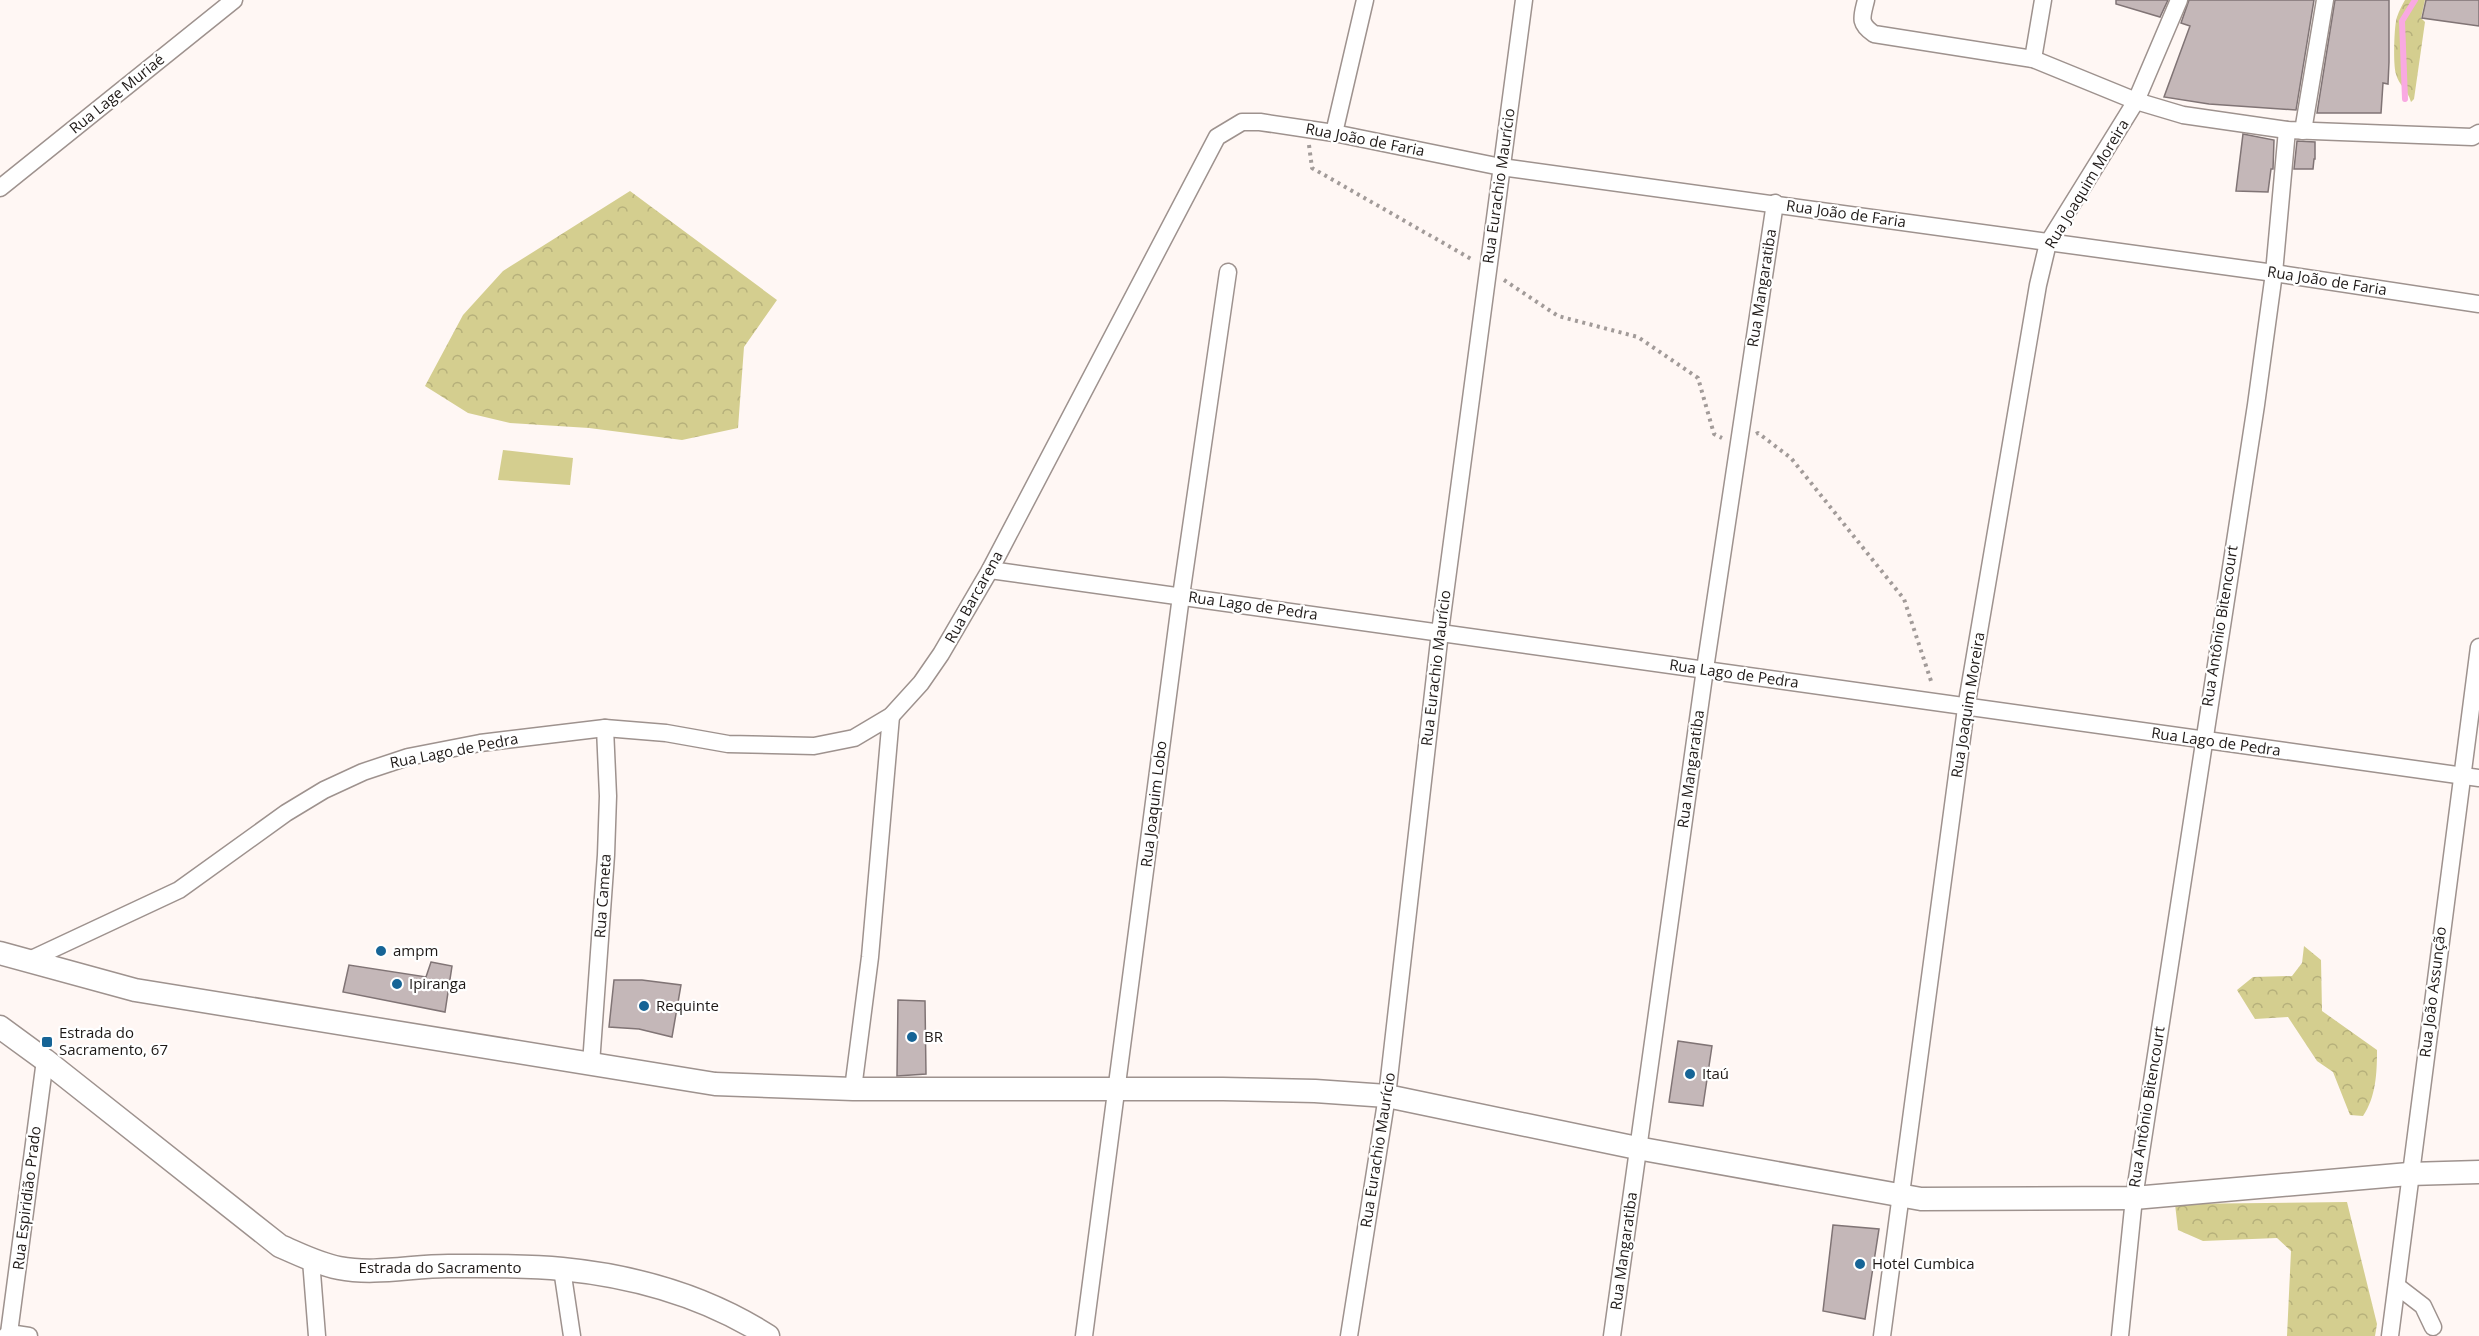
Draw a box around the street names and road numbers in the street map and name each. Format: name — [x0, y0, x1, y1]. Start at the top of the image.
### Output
street label: Rua Lage Muriaé — [65, 49, 168, 138]
street label: Rua Eurachio Maurício — [1477, 107, 1519, 265]
street label: Rua Joaquim Moreira — [2040, 115, 2133, 252]
street label: Rua João de Faria — [1304, 118, 1426, 160]
street label: Rua João de Faria — [1785, 195, 1907, 231]
street label: Rua Mangaratiba — [1742, 227, 1780, 348]
street label: Rua João de Faria — [2266, 261, 2388, 299]
street label: Rua Antônio Bitencourt — [2196, 544, 2242, 708]
street label: Rua Barcarena — [940, 547, 1007, 646]
street label: Rua Lago de Pedra — [1187, 586, 1319, 624]
street label: Rua Eurachio Maurício — [1416, 589, 1454, 747]
street label: Rua Joaquim Moreira — [1946, 631, 1988, 779]
street label: Rua Lago de Pedra — [1668, 654, 1800, 692]
street label: Rua Mangaratiba — [1672, 708, 1708, 829]
street label: Rua Lago de Pedra — [2150, 722, 2282, 760]
street label: Rua Lago de Pedra — [388, 728, 520, 772]
street label: Rua Joaquim Lobo — [1135, 740, 1171, 868]
street label: Rua Cameta — [589, 853, 615, 939]
street label: Rua João Assunção — [2414, 925, 2450, 1058]
street label: Rua Antônio Bitencourt — [2123, 1025, 2169, 1189]
street label: Rua Eurachio Maurício — [1355, 1071, 1399, 1229]
street label: Rua Espiridião Prado — [7, 1125, 45, 1271]
street label: Rua Mangaratiba — [1605, 1190, 1641, 1311]
street label: Estrada do Sacramento — [359, 1257, 521, 1277]

